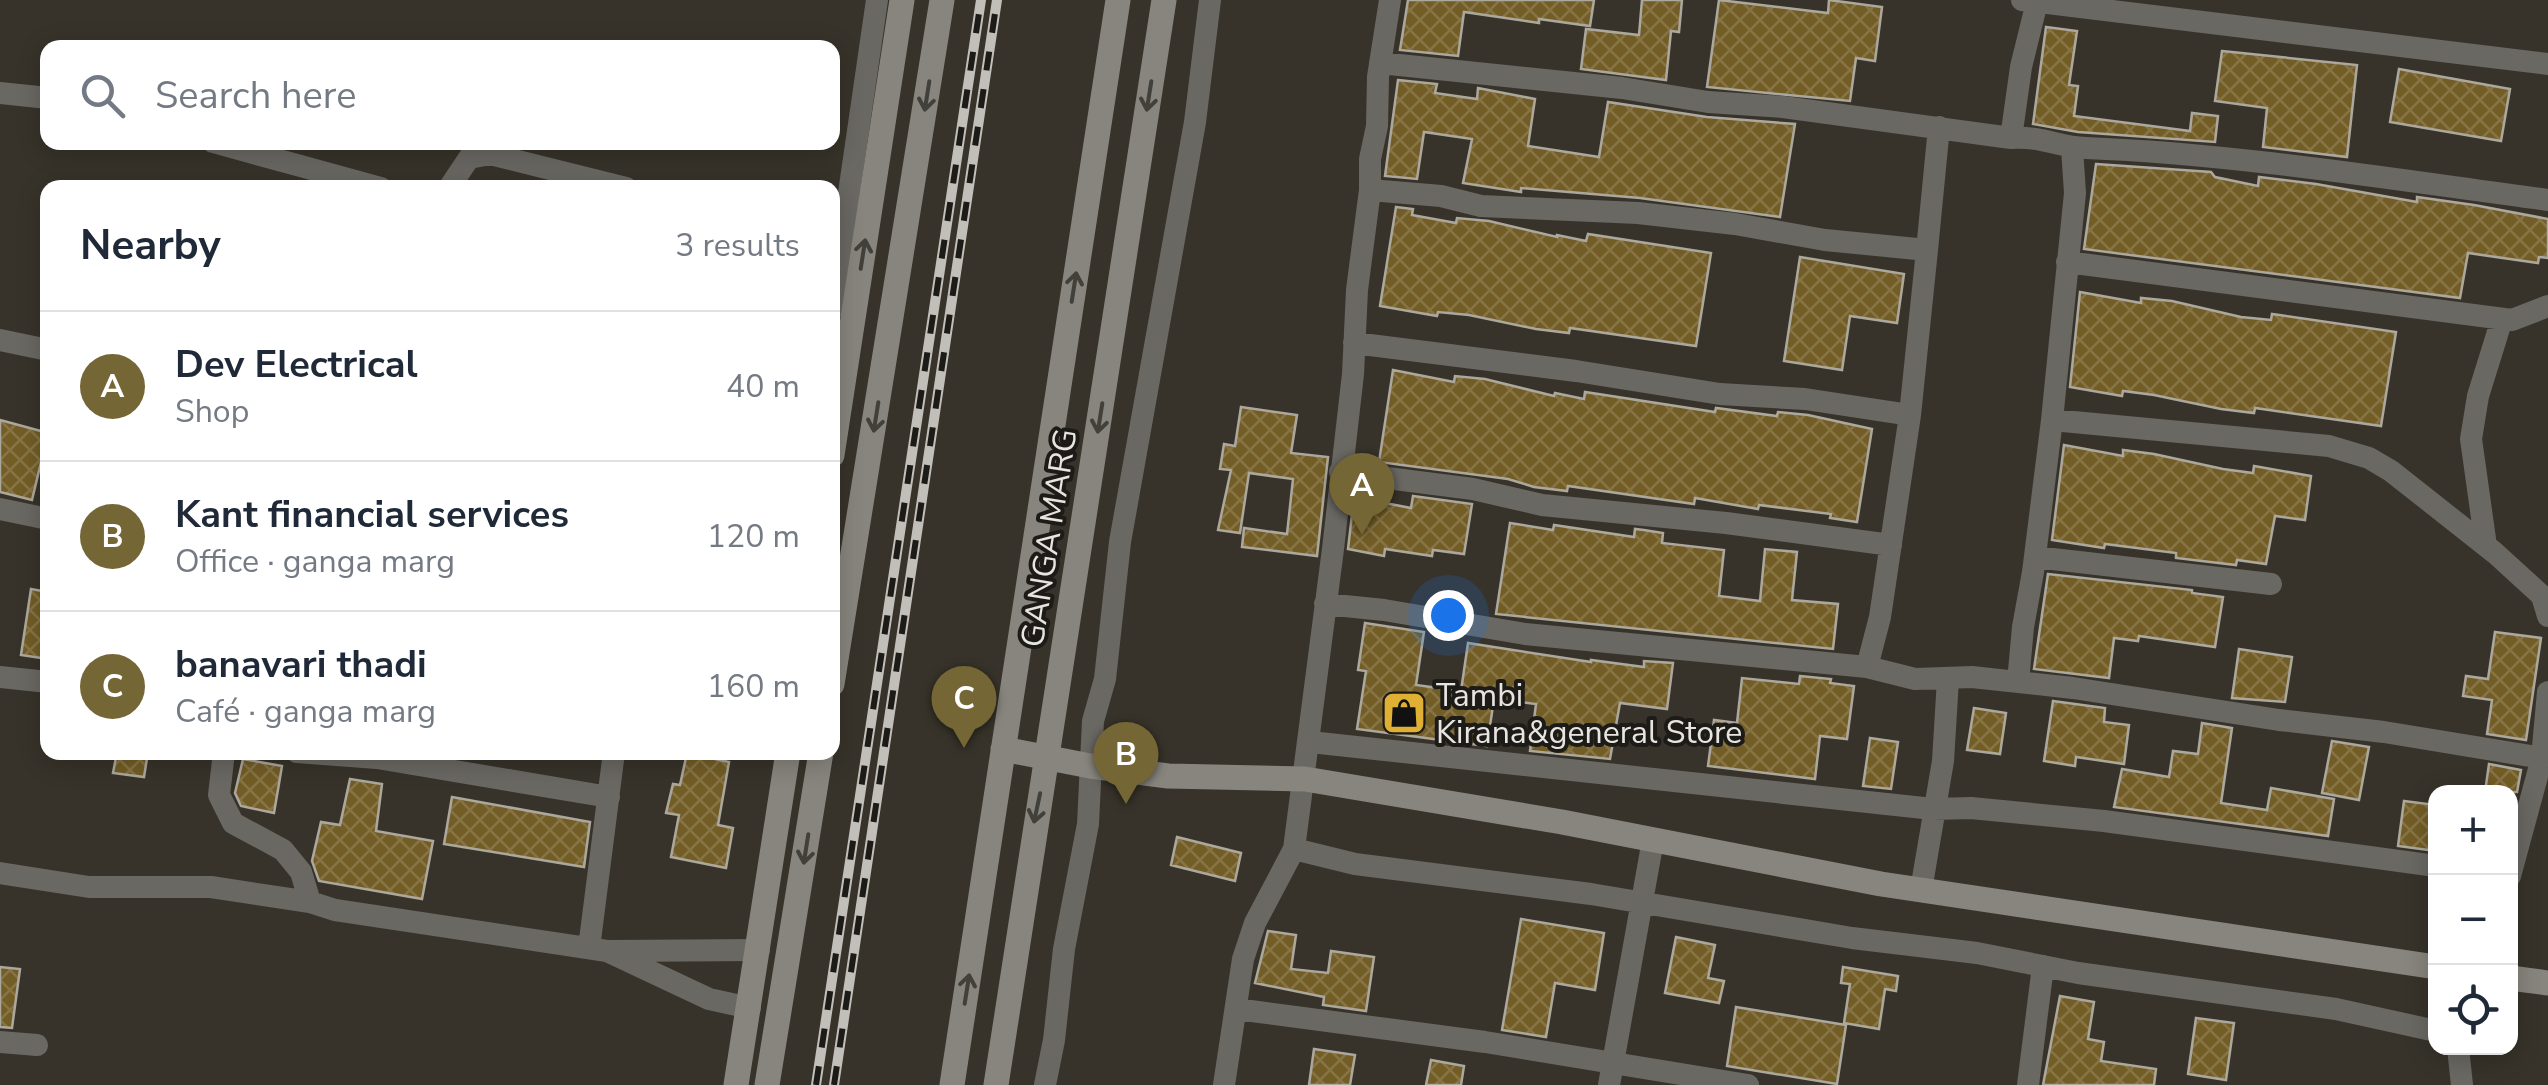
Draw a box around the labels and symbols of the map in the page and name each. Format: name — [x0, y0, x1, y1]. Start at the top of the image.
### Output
one-way arrow — [917, 80, 936, 112]
one-way arrow — [1139, 80, 1158, 112]
one-way arrow — [854, 239, 872, 271]
one-way arrow — [1066, 271, 1084, 304]
one-way arrow — [866, 401, 885, 433]
one-way arrow — [1091, 401, 1109, 433]
street label: GANGA MARG — [1011, 426, 1087, 650]
pin: A — [1330, 452, 1394, 535]
your location — [1423, 590, 1474, 641]
pin: C — [932, 666, 996, 748]
place label: Tambi Kirana&general Store — [1436, 674, 1742, 754]
shop icon: Tambi Kirana&general Store — [1381, 690, 1427, 736]
pin: B — [1094, 722, 1158, 804]
one-way arrow — [1027, 791, 1046, 823]
one-way arrow — [796, 832, 814, 864]
one-way arrow — [958, 973, 976, 1005]

